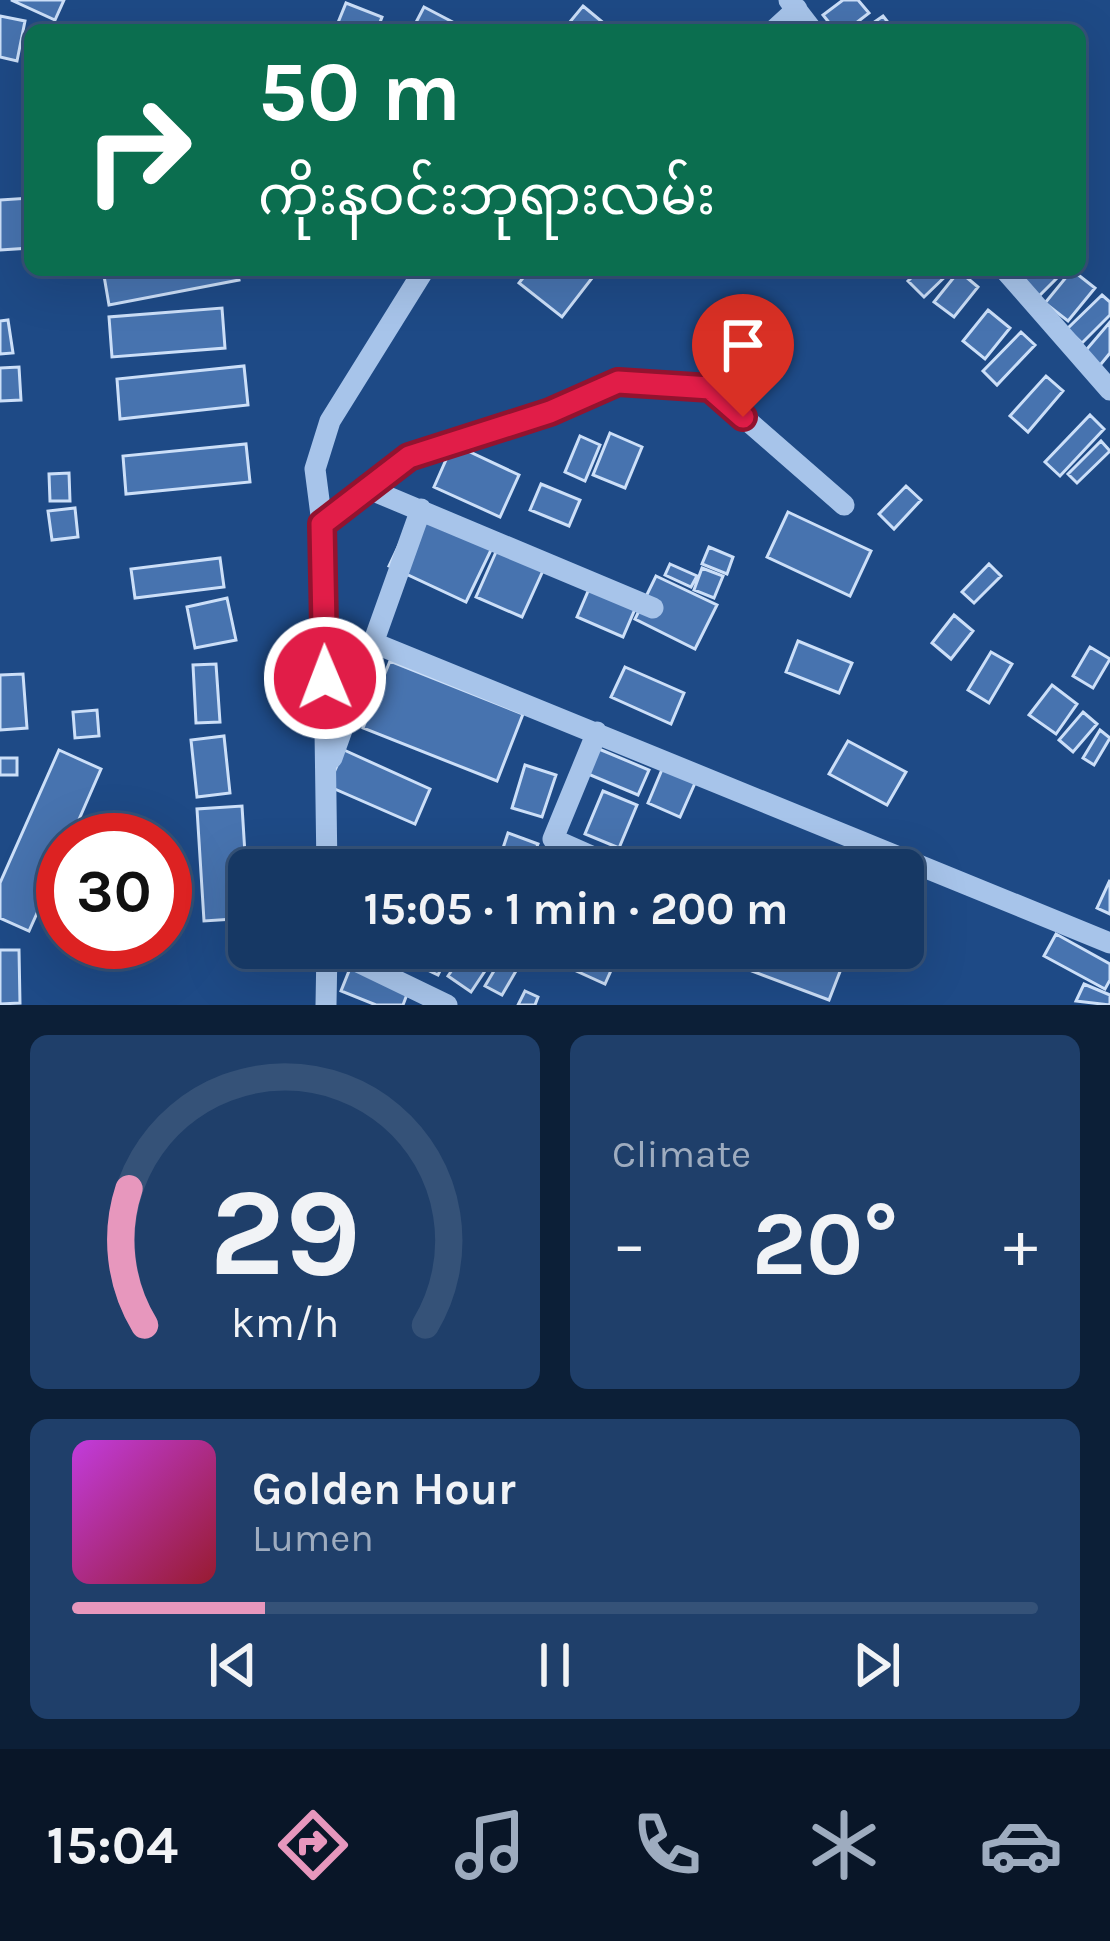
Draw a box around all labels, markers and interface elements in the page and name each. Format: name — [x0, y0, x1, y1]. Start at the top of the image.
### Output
text: 50 m — [258, 43, 461, 141]
icon: right — [60, 72, 216, 228]
text: ကိုးနဝင်းဘုရားလမ်း — [258, 164, 716, 228]
pin — [692, 294, 794, 417]
icon: arrive — [710, 312, 776, 378]
position arrow — [262, 615, 388, 741]
speed limit sign: 30 — [36, 813, 192, 969]
text: 15:05 · 1 min · 200 m — [363, 883, 789, 935]
text: Climate — [612, 1131, 751, 1177]
text: 29 — [209, 1160, 361, 1305]
text: 20° — [752, 1191, 898, 1297]
text: − — [612, 1205, 647, 1283]
text: + — [1003, 1205, 1038, 1283]
text: km/h — [231, 1298, 339, 1348]
text: Golden Hour — [252, 1463, 516, 1515]
text: Lumen — [252, 1515, 374, 1561]
icon: previous — [200, 1632, 266, 1698]
icon: pause — [522, 1632, 588, 1698]
icon: next — [844, 1632, 910, 1698]
icon: directions — [271, 1803, 355, 1887]
icon: music — [448, 1803, 532, 1887]
icon: phone — [625, 1803, 709, 1887]
icon: climate — [802, 1803, 886, 1887]
icon: car — [979, 1803, 1063, 1887]
text: 15:04 — [47, 1813, 178, 1877]

